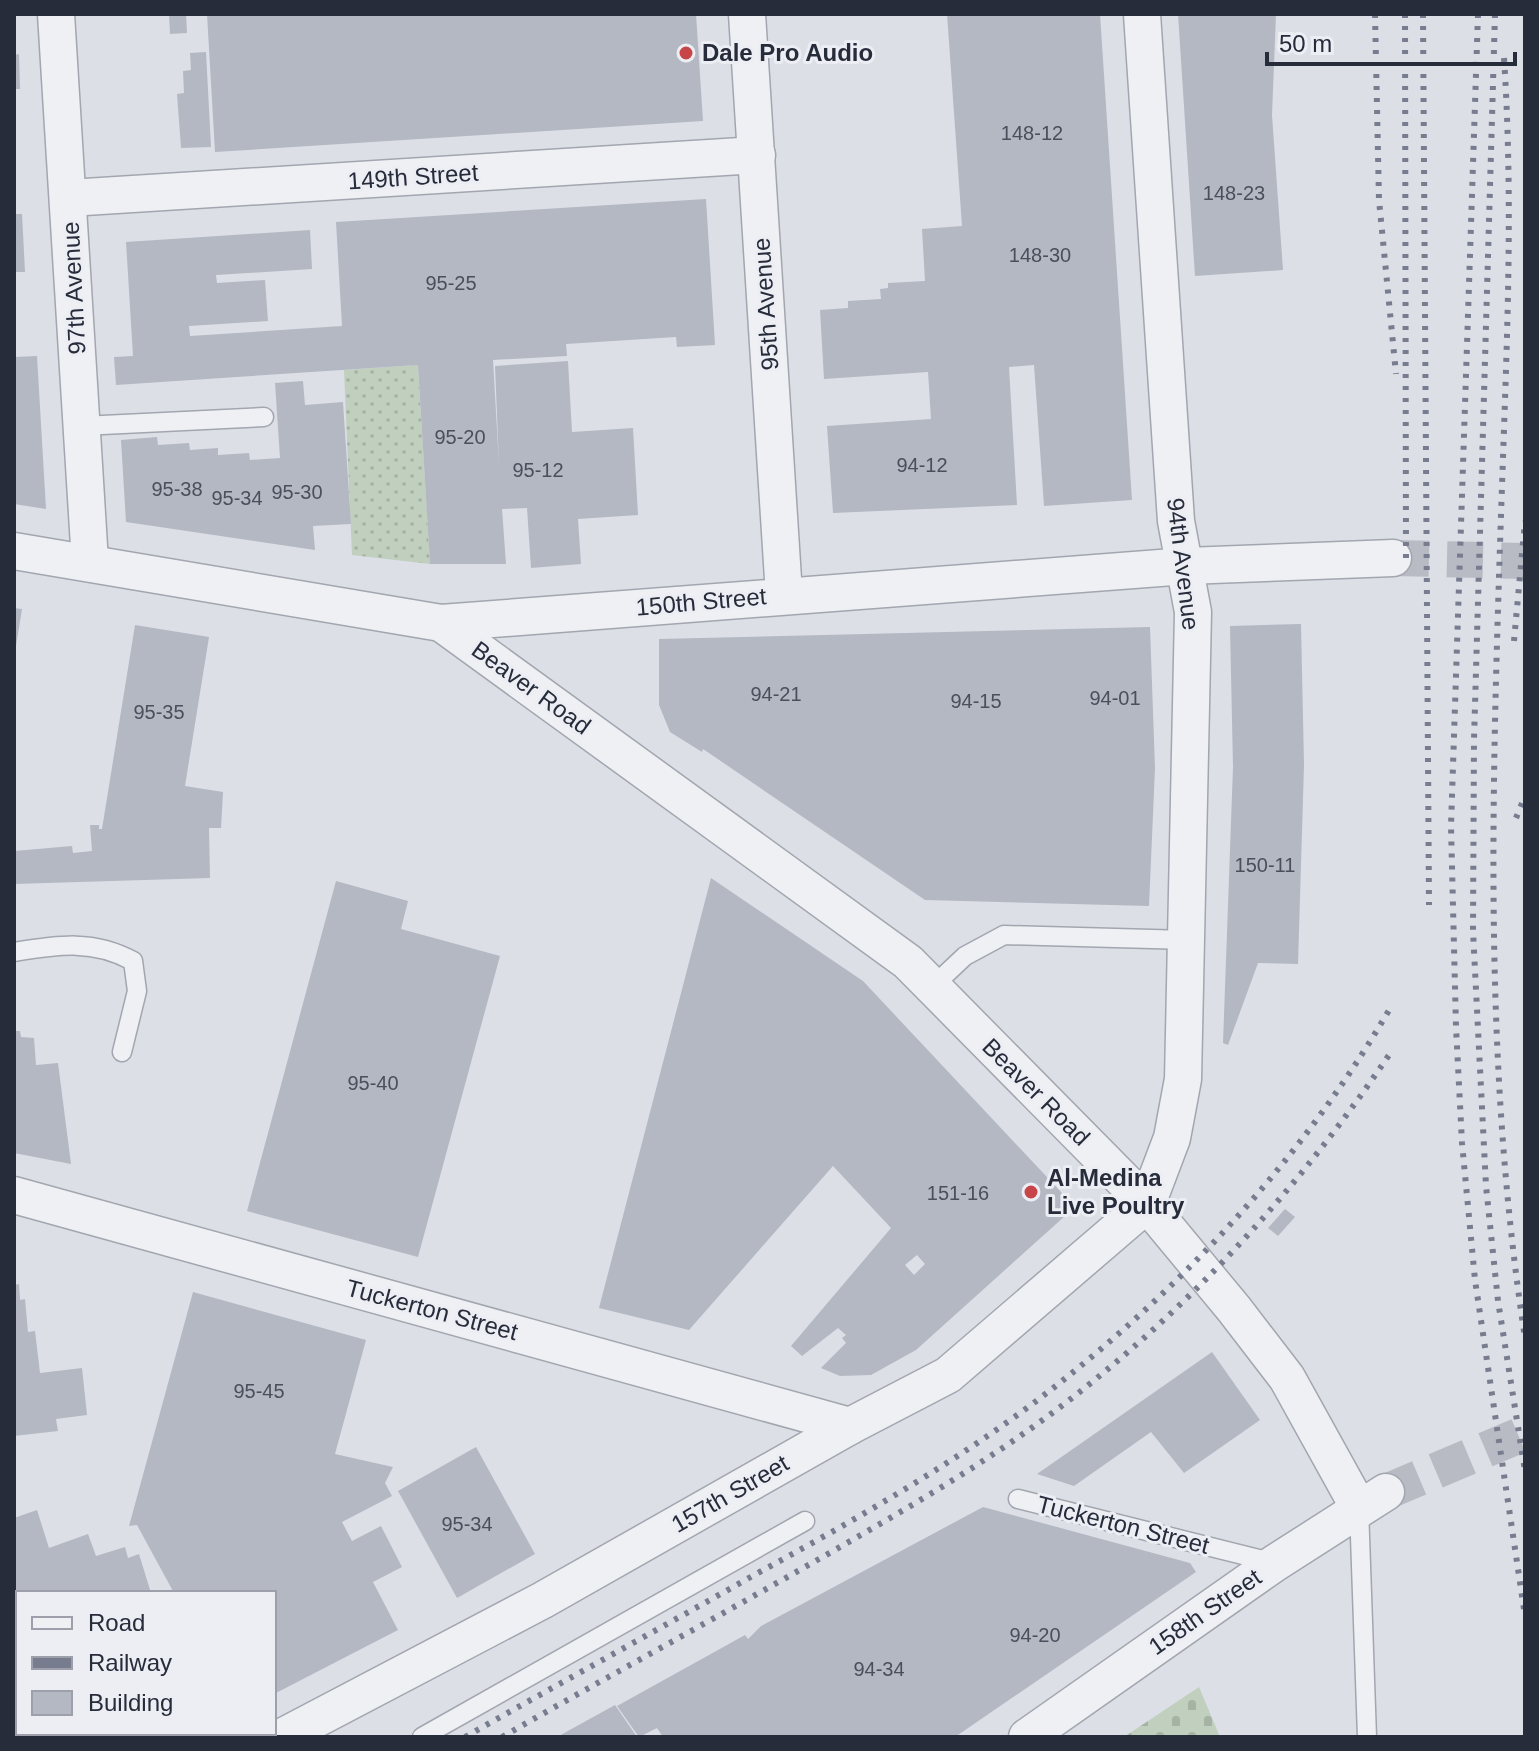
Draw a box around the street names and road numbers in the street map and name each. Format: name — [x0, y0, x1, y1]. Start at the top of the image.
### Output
street label: 149th Street — [347, 158, 479, 195]
street label: 97th Avenue — [57, 221, 90, 355]
street label: 95th Avenue — [747, 237, 784, 371]
street label: 94th Avenue — [1162, 496, 1205, 632]
street label: 150th Street — [635, 582, 768, 621]
street label: Beaver Road — [467, 636, 596, 740]
street label: Beaver Road — [977, 1033, 1095, 1151]
street label: Tuckerton Street — [343, 1274, 521, 1345]
street label: 157th Street — [666, 1449, 793, 1538]
street label: Tuckerton Street — [1034, 1490, 1212, 1559]
street label: 158th Street — [1143, 1563, 1266, 1660]

